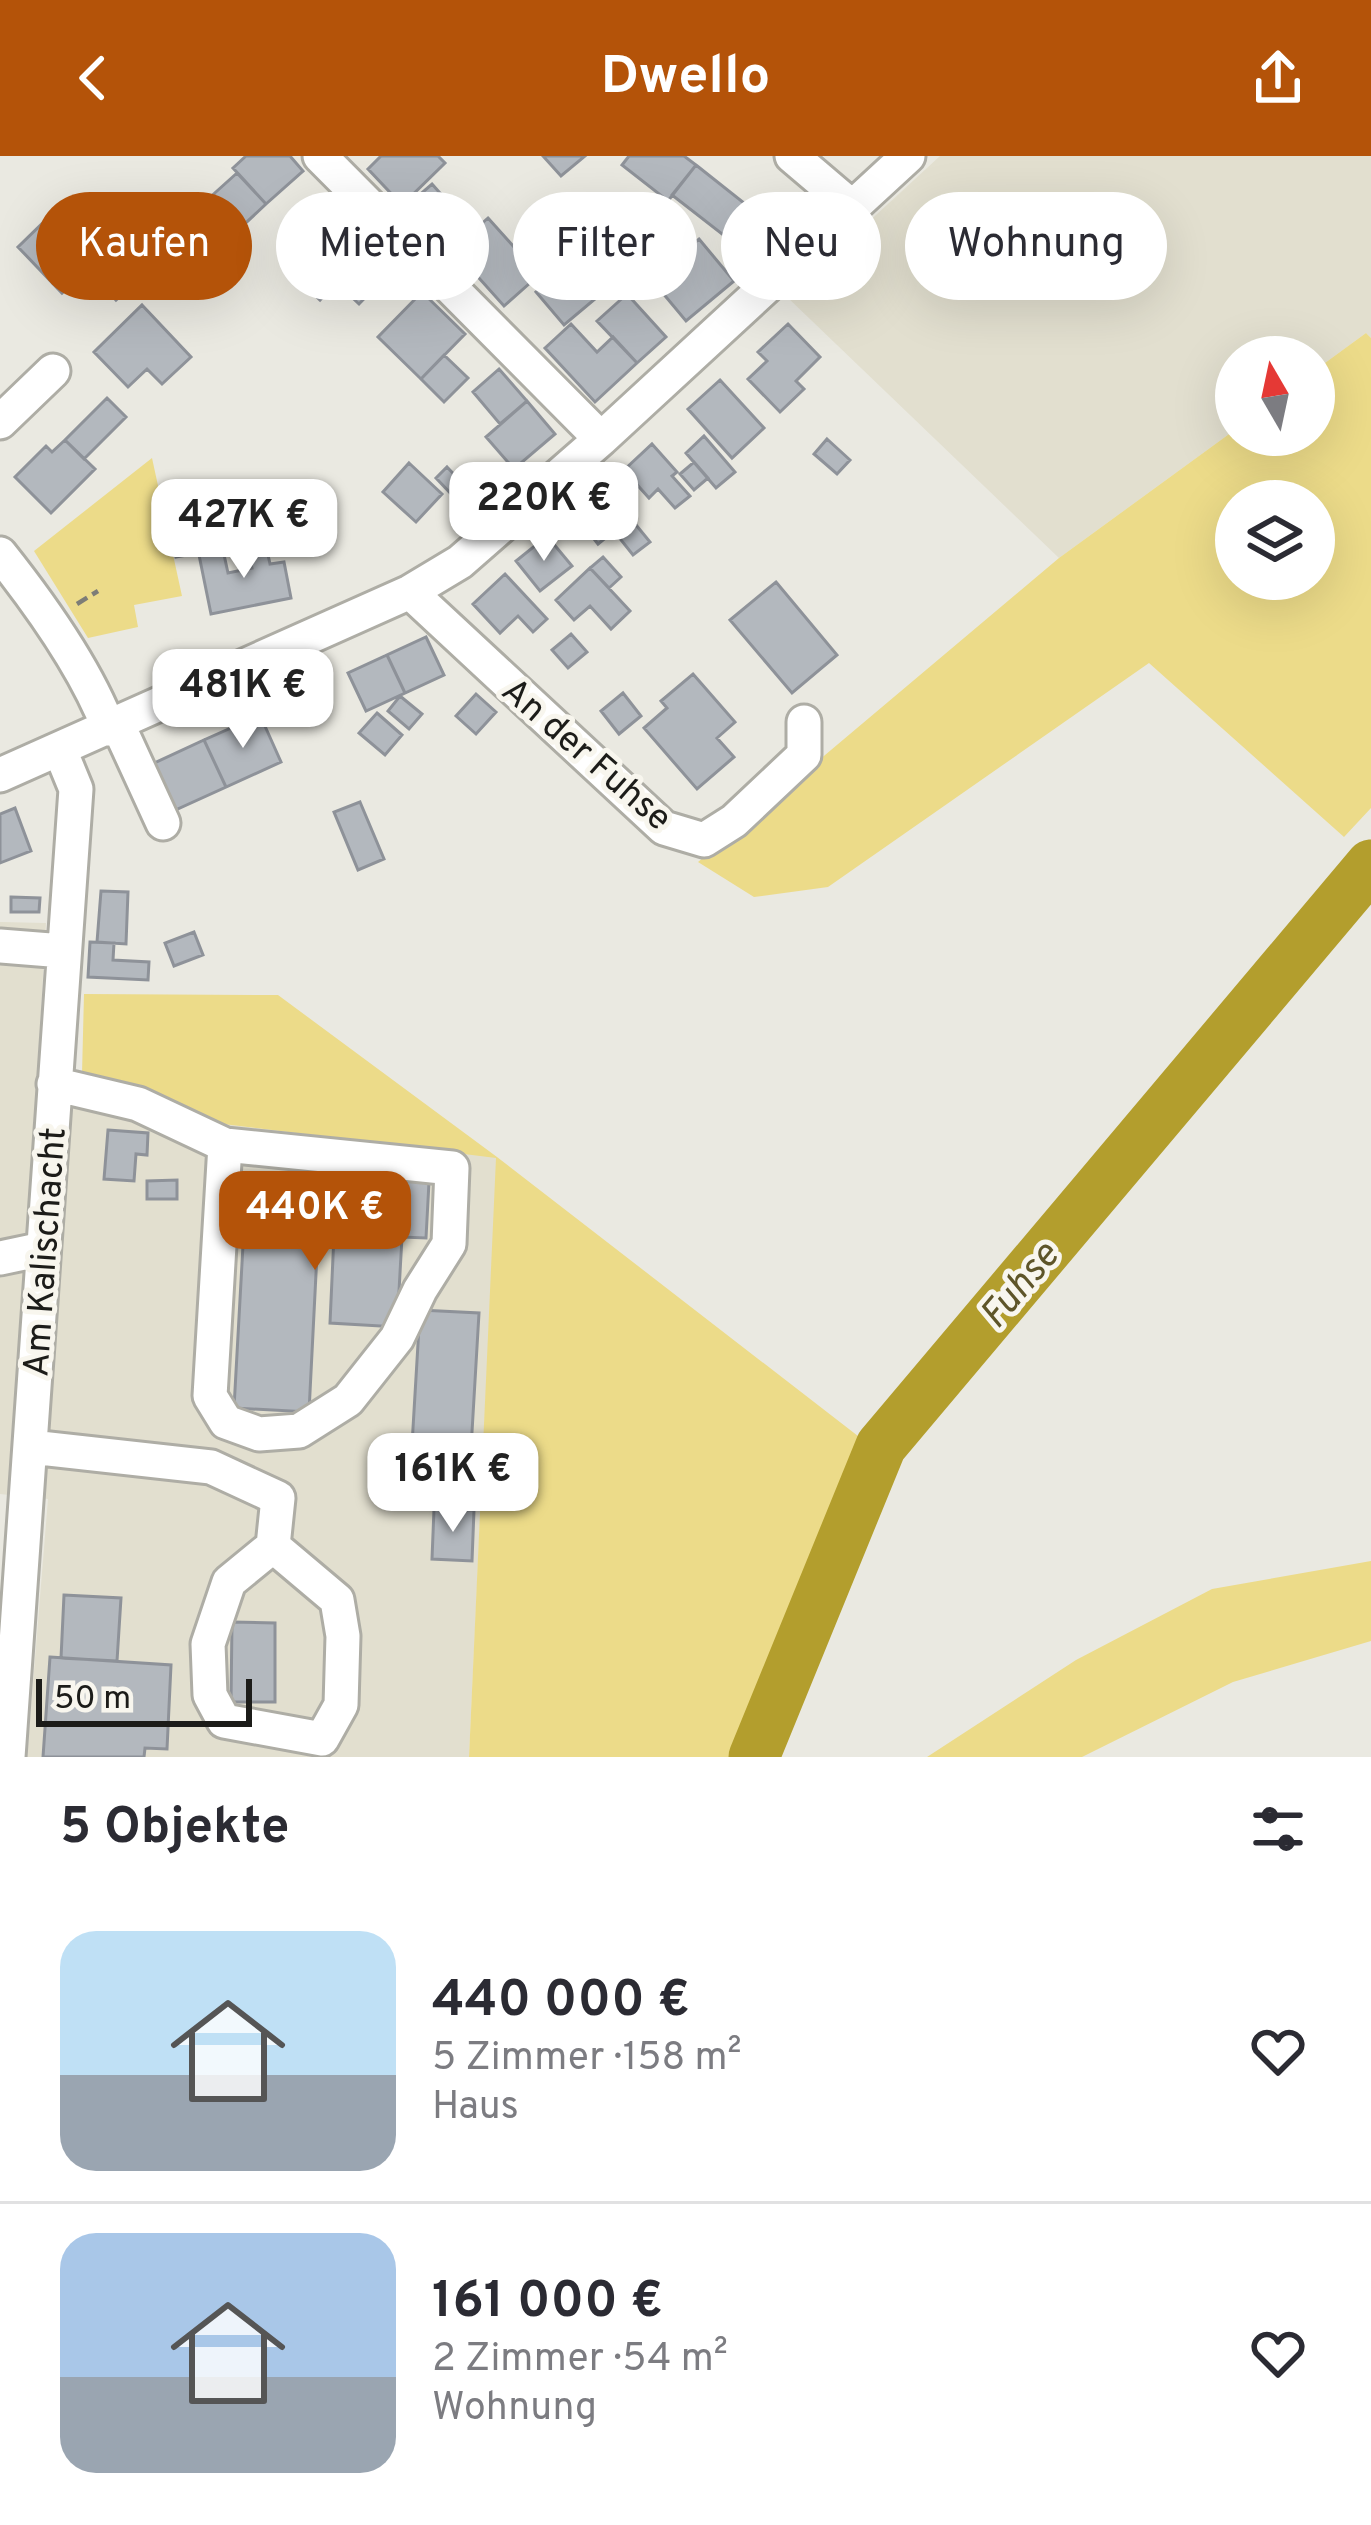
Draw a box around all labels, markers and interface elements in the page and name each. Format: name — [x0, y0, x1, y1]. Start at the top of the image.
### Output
text: Dwello — [601, 44, 770, 113]
icon: back — [60, 45, 126, 111]
icon: share — [1245, 45, 1311, 111]
chip: Kaufen — [36, 192, 252, 300]
chip: Mieten — [276, 192, 489, 300]
chip: Filter — [513, 192, 697, 300]
chip: Neu — [721, 192, 881, 300]
chip: Wohnung — [905, 192, 1167, 300]
north arrow — [1215, 336, 1335, 456]
map controls — [1215, 336, 1335, 600]
pin: 220K € — [446, 462, 642, 564]
text: 220K € — [476, 476, 612, 525]
pin: 427K € — [146, 479, 342, 581]
button: layers — [1215, 480, 1335, 600]
text: 427K € — [178, 493, 310, 542]
pin: 481K € — [145, 649, 341, 751]
text: 481K € — [179, 663, 307, 712]
street label: An der Fuhse — [491, 669, 680, 843]
street label: Am Kalischacht — [15, 1126, 79, 1379]
pin: 440K € — [217, 1171, 413, 1273]
text: 440K € — [246, 1185, 384, 1234]
water label: Fuhse — [971, 1233, 1072, 1340]
pin: 161K € — [355, 1433, 551, 1535]
text: 161K € — [394, 1447, 512, 1496]
scale bar — [36, 1673, 252, 1726]
text: 50 m — [54, 1679, 131, 1721]
icon: filters — [1245, 1796, 1311, 1862]
text: 5 Objekte — [60, 1797, 289, 1862]
text: 440 000 € — [432, 1970, 690, 2035]
icon: home — [156, 1979, 300, 2123]
icon: heart — [1245, 2018, 1311, 2084]
text: 5 Zimmer · 158 m² — [432, 2035, 742, 2084]
text: Haus — [432, 2084, 519, 2133]
text: 161 000 € — [432, 2271, 663, 2336]
icon: home — [156, 2281, 300, 2425]
icon: heart — [1245, 2320, 1311, 2386]
text: 2 Zimmer · 54 m² — [432, 2336, 728, 2385]
text: Wohnung — [432, 2385, 597, 2434]

